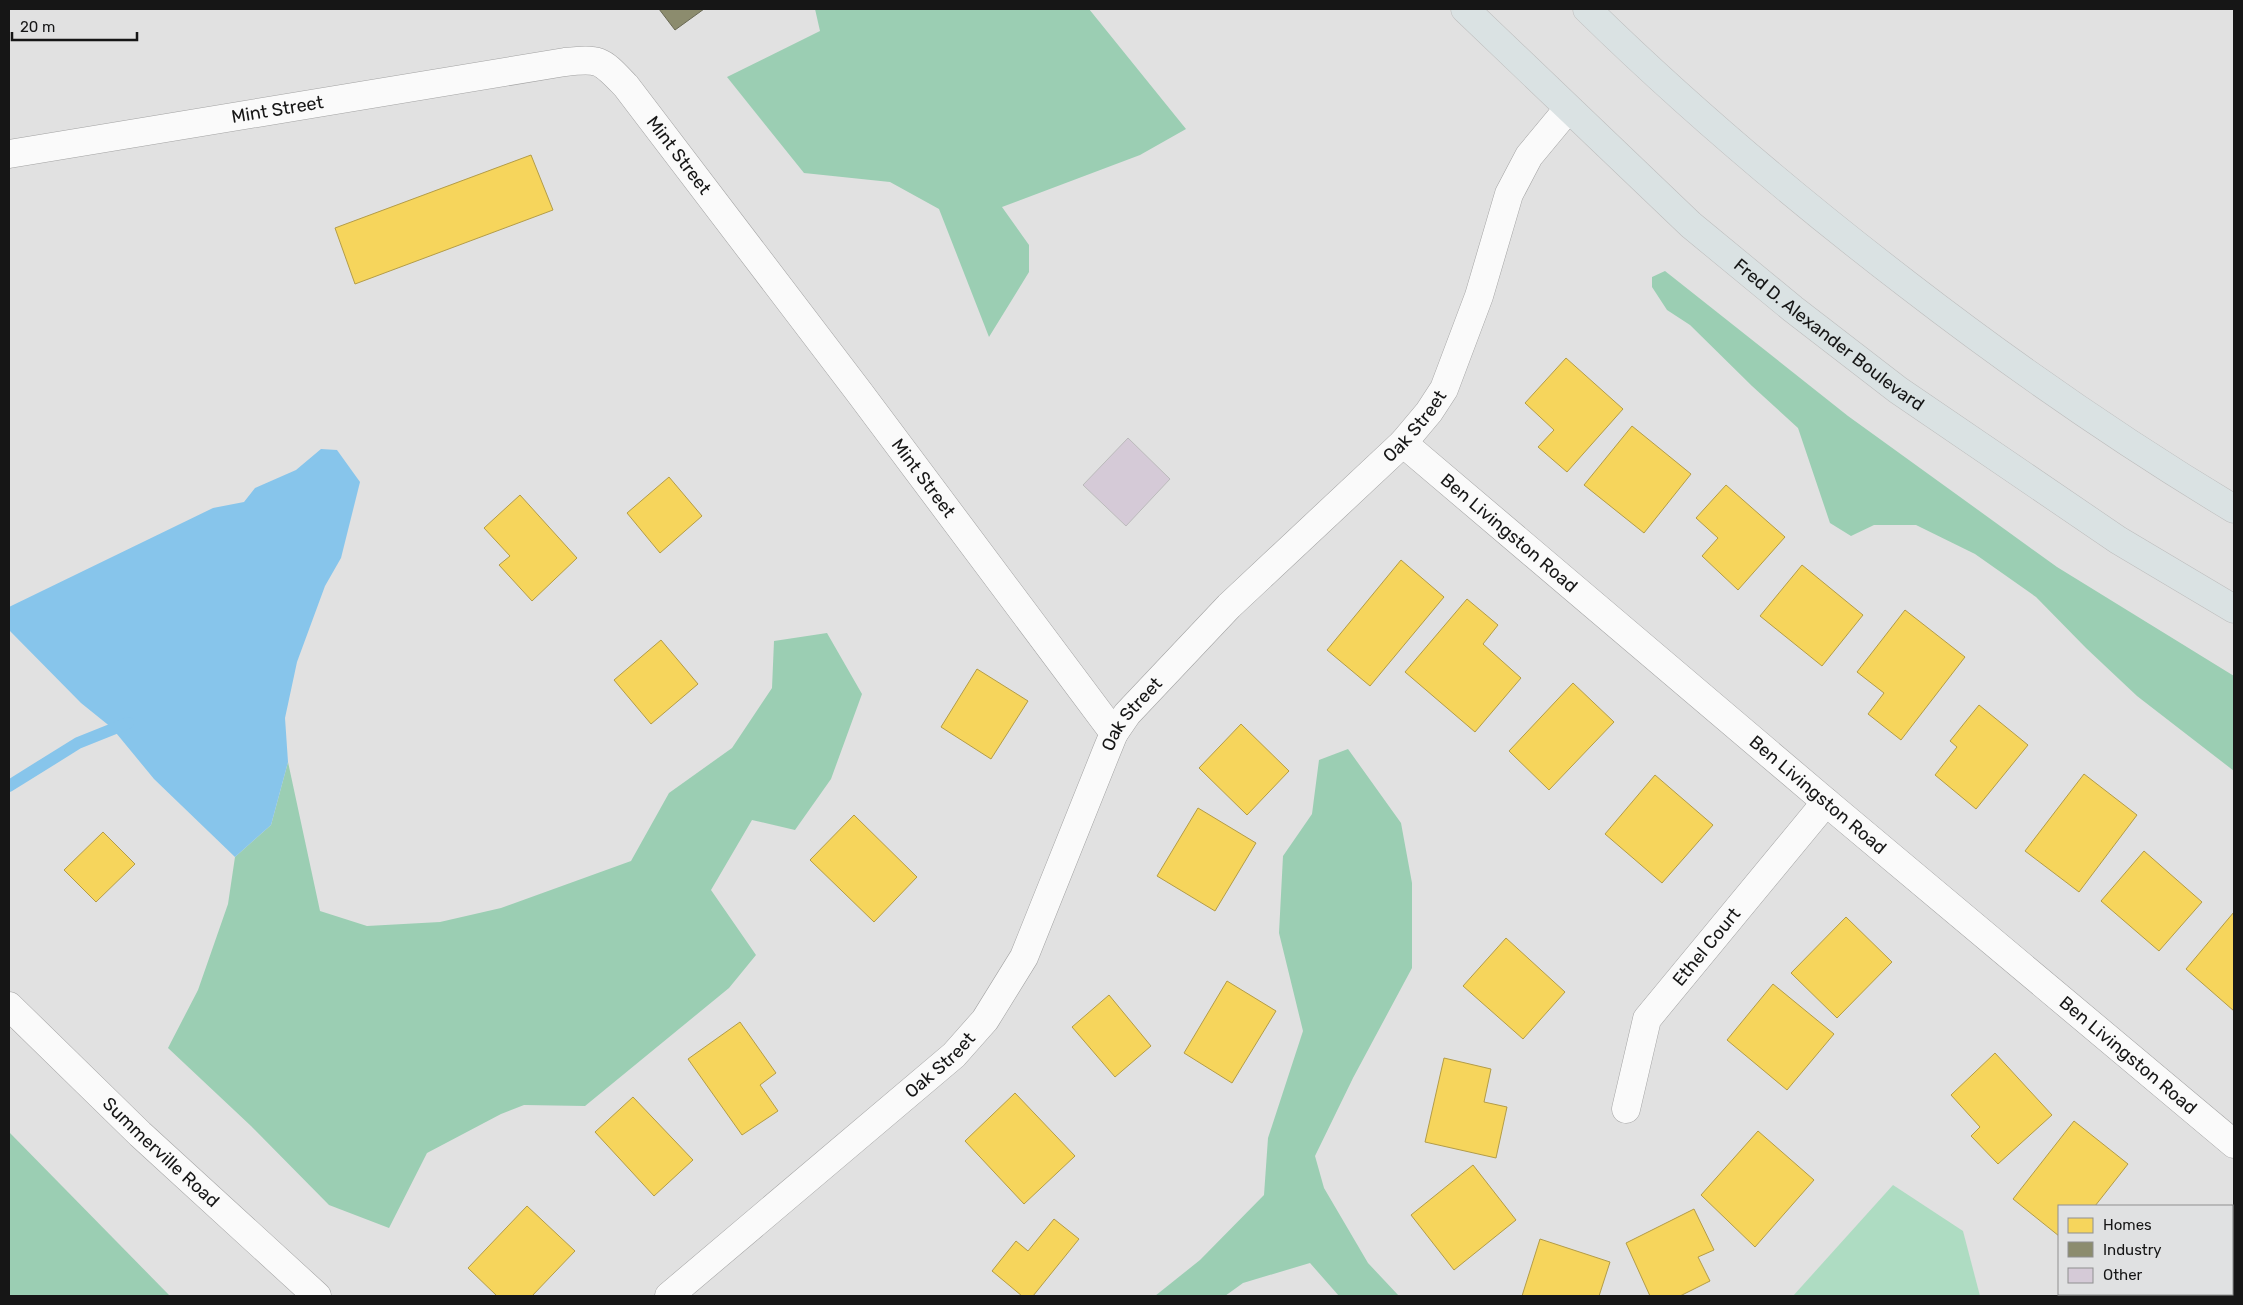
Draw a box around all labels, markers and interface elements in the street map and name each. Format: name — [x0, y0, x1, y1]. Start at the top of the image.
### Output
scale bar — [12, 10, 138, 42]
text: 20 m — [20, 18, 55, 36]
street label: Mint Street — [230, 91, 325, 128]
street label: Mint Street — [642, 112, 716, 199]
street label: Fred D. Alexander Boulevard — [1729, 254, 1928, 416]
street label: Oak Street — [1378, 386, 1451, 467]
street label: Mint Street — [887, 434, 960, 522]
street label: Ben Livingston Road — [1436, 469, 1582, 597]
street label: Oak Street — [1097, 673, 1167, 754]
street label: Ben Livingston Road — [1745, 731, 1891, 859]
street label: Ethel Court — [1668, 903, 1745, 990]
street label: Ben Livingston Road — [2055, 991, 2201, 1119]
street label: Oak Street — [900, 1028, 980, 1103]
street label: Summerville Road — [98, 1093, 224, 1212]
legend — [2058, 1205, 2233, 1295]
text: Homes — [2103, 1216, 2152, 1234]
text: Industry — [2103, 1241, 2162, 1259]
text: Other — [2103, 1266, 2143, 1284]

